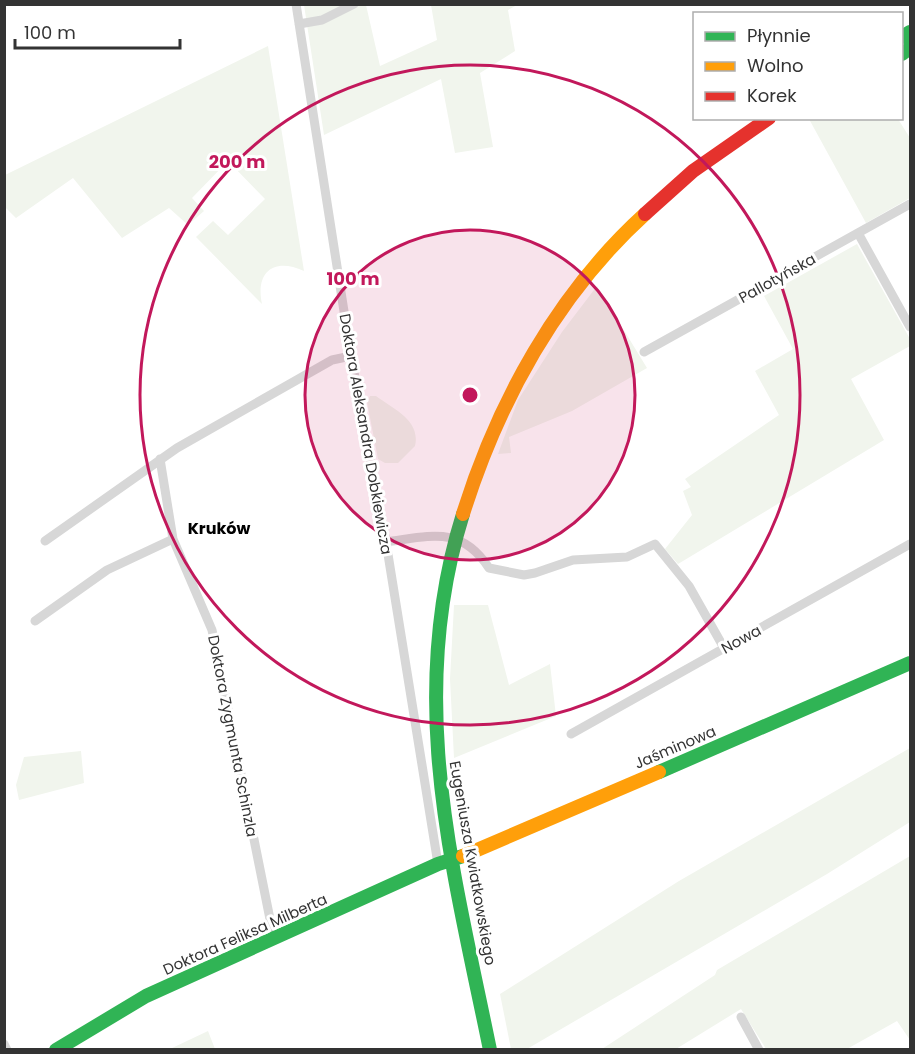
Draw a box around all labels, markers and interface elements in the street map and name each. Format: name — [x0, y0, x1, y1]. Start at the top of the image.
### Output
scale bar — [15, 12, 180, 50]
legend — [693, 12, 903, 120]
text: 100 m — [24, 20, 76, 45]
text: Płynnie — [747, 23, 811, 48]
text: Wolno — [747, 53, 804, 78]
text: Korek — [747, 83, 797, 108]
text: 200 m — [209, 149, 265, 174]
street label: Pallotyńska — [735, 248, 819, 308]
text: 100 m — [326, 266, 380, 291]
street label: Doktora Aleksandra Dobkiewicza — [334, 312, 398, 556]
centre of rings — [460, 385, 480, 405]
district label: Kruków — [188, 517, 250, 540]
street label: Nowa — [717, 619, 765, 659]
street label: Doktora Zygmunta Schinzla — [203, 633, 263, 839]
street label: Jaśminowa — [631, 720, 719, 774]
street label: Eugeniusza Kwiatkowskiego — [445, 759, 501, 967]
street label: Doktora Feliksa Milberta — [160, 888, 330, 980]

